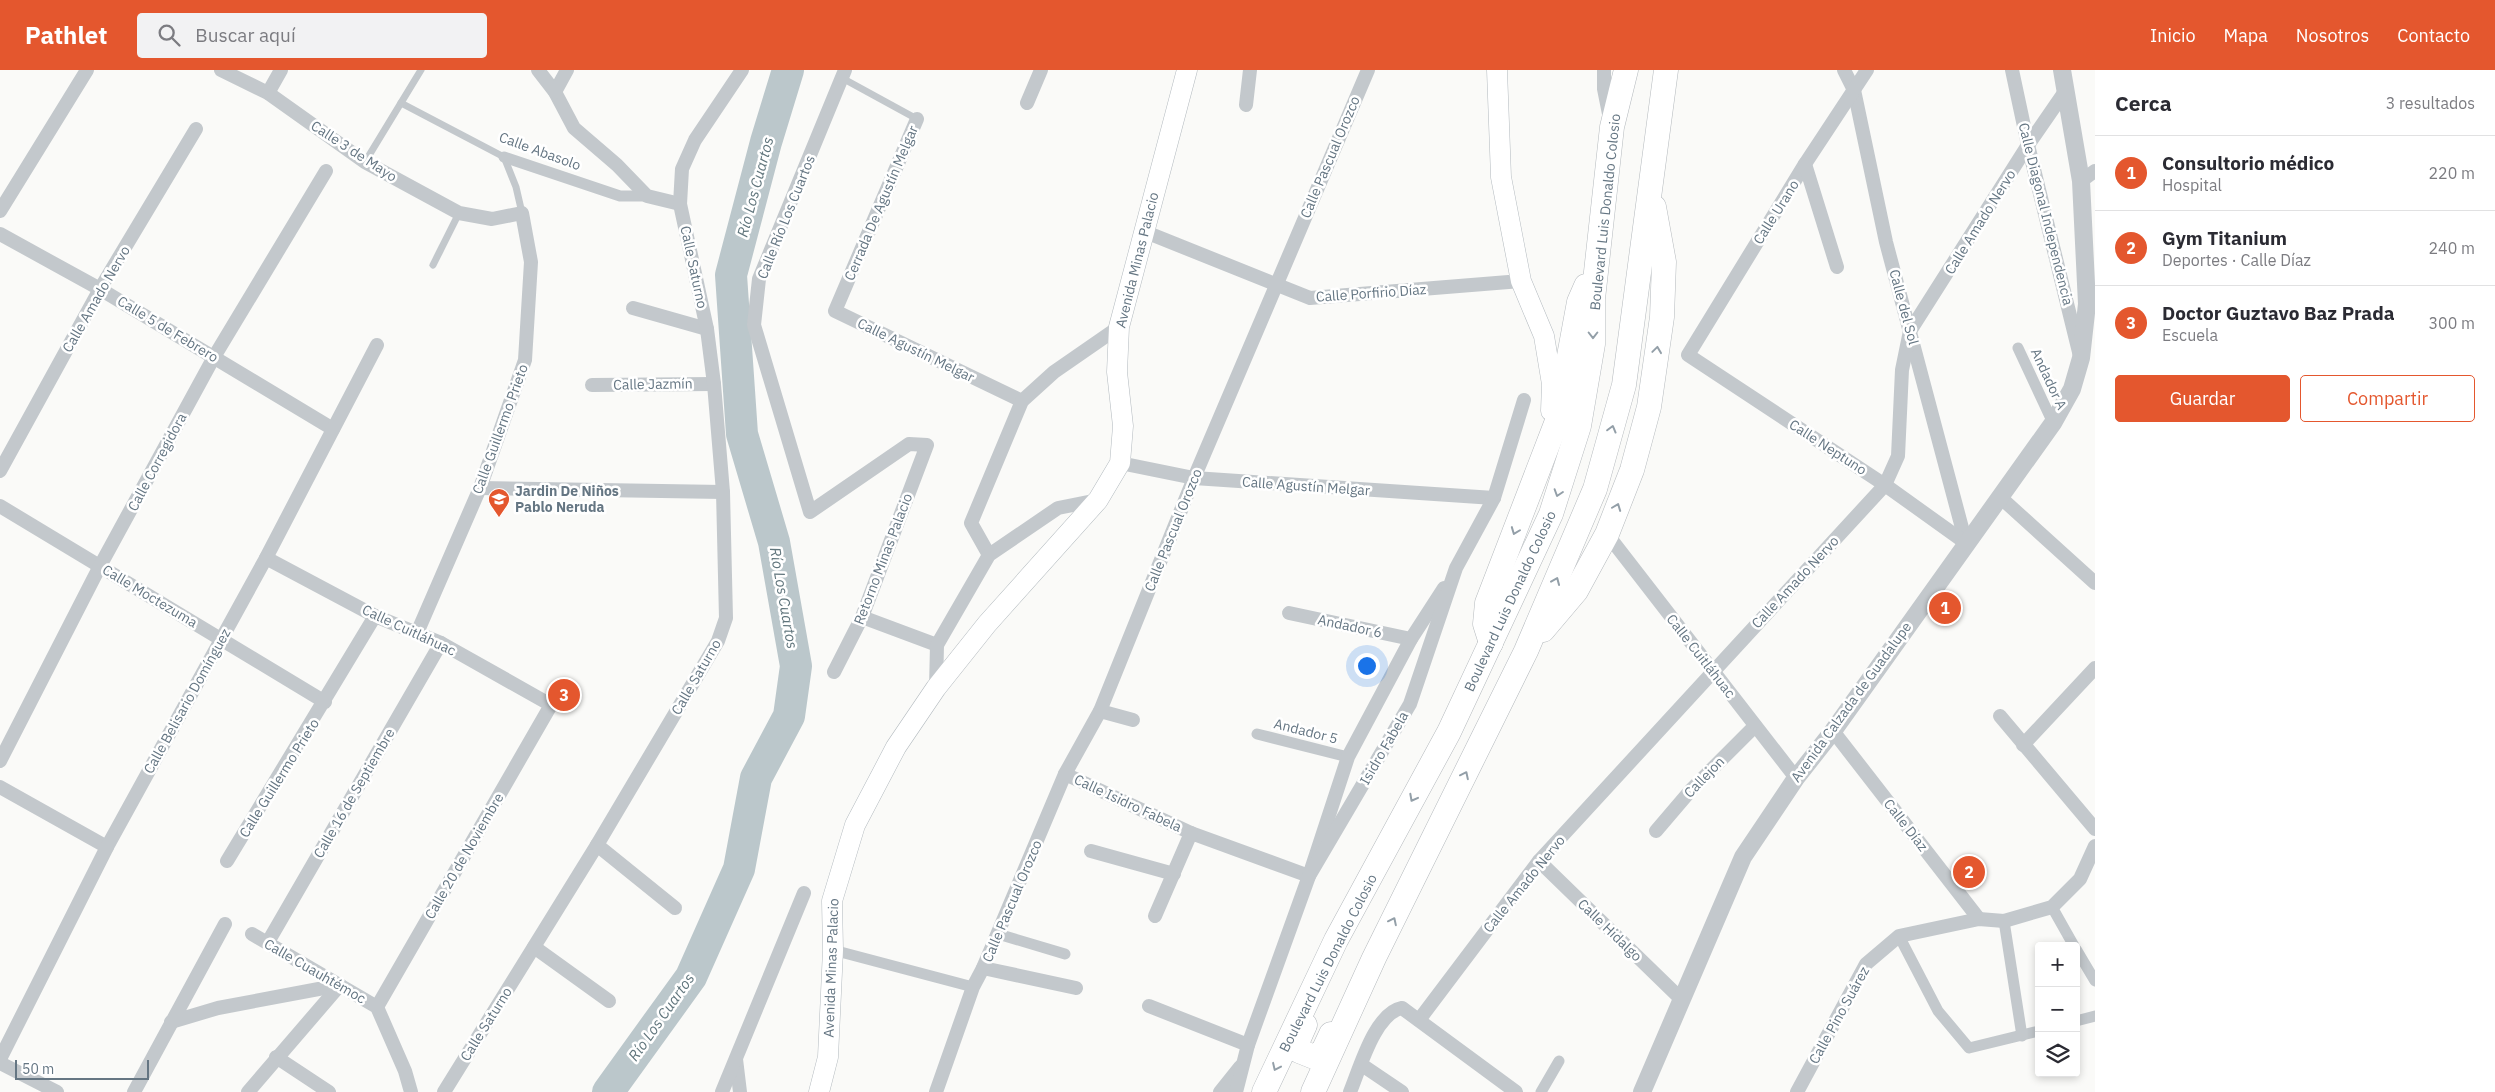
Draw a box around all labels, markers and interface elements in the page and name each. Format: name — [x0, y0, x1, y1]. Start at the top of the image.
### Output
search box — [137, 13, 487, 58]
text: Pathlet — [25, 19, 107, 51]
icon: search — [155, 21, 183, 49]
text: Buscar aquí — [195, 23, 296, 47]
text: Inicio — [2150, 24, 2196, 47]
text: Mapa — [2224, 24, 2268, 47]
text: Nosotros — [2296, 24, 2369, 47]
text: Contacto — [2397, 24, 2470, 47]
text: Cerca — [2115, 89, 2172, 117]
street label: Calle Pascual Orozco — [1296, 93, 1364, 221]
text: 3 resultados — [2386, 93, 2475, 113]
street label: Boulevard Luis Donaldo Colosio — [1586, 113, 1624, 311]
street label: Calle 3 de Mayo — [308, 116, 401, 186]
street label: Calle Diagonal Independencia — [2015, 121, 2078, 308]
street label: Cerrada De Agustín Melgar — [840, 123, 922, 283]
street label: Calle Abasolo — [497, 128, 583, 174]
water label: Río Los Cuartos — [733, 135, 777, 239]
text: Consultorio médico — [2162, 151, 2334, 175]
street label: Calle Río Los Cuartos — [753, 152, 819, 282]
text: 1 — [2126, 163, 2136, 183]
text: 220 m — [2428, 163, 2475, 183]
street label: Calle Amado Nervo — [1941, 166, 2020, 278]
text: Hospital — [2162, 175, 2222, 195]
street label: Calle Urano — [1749, 176, 1803, 248]
street label: Avenida Minas Palacio — [1111, 190, 1163, 330]
street label: Calle Saturno — [676, 224, 712, 310]
text: Gym Titanium — [2162, 226, 2287, 250]
text: 2 — [2126, 238, 2136, 258]
text: 240 m — [2428, 238, 2475, 258]
street label: Calle Amado Nervo — [58, 242, 134, 356]
text: Deportes · Calle Díaz — [2162, 250, 2311, 270]
street label: Calle del Sol — [1885, 267, 1923, 347]
street label: Calle Porfirio Díaz — [1315, 280, 1427, 306]
street label: Calle 5 de Febrero — [114, 292, 222, 366]
text: Doctor Guztavo Baz Prada — [2162, 301, 2395, 325]
text: 3 — [2126, 313, 2136, 333]
text: 300 m — [2428, 313, 2475, 333]
street label: Calle Agustín Melgar — [854, 314, 978, 386]
text: Escuela — [2162, 325, 2218, 345]
one-way arrow — [1588, 332, 1598, 340]
street label: Andador A — [2027, 345, 2071, 413]
one-way arrow — [1651, 346, 1662, 354]
street label: Calle Guillermo Prieto — [468, 361, 532, 496]
street label: Calle Jazmín — [613, 374, 693, 394]
button: Guardar — [2115, 375, 2290, 422]
button: Compartir — [2300, 375, 2475, 422]
street label: Calle Corregidora — [124, 409, 191, 514]
street label: Calle Neptuno — [1786, 415, 1870, 479]
one-way arrow — [1606, 424, 1617, 433]
street label: Calle Pascual Orozco — [1140, 466, 1206, 594]
street label: Calle Agustín Melgar — [1241, 473, 1371, 499]
place label: Jardin De Niños Pablo Neruda — [515, 482, 619, 516]
school or university icon: Jardin De Niños Pablo Neruda — [487, 487, 511, 518]
one-way arrow — [1554, 489, 1564, 497]
street label: Retorno Minas Palacio — [850, 491, 916, 627]
one-way arrow — [1611, 503, 1621, 512]
street label: Boulevard Luis Donaldo Colosio — [1460, 508, 1560, 694]
one-way arrow — [1511, 526, 1521, 535]
street label: Calle Amado Nervo — [1747, 532, 1843, 632]
water label: Río Los Cuartos — [766, 546, 802, 650]
street label: Calle Moctezuma — [99, 561, 201, 632]
one-way arrow — [1550, 577, 1560, 586]
pin: 1 — [1929, 589, 1961, 627]
street label: Calle Cuitláhuac — [359, 600, 459, 660]
street label: Andador 6 — [1316, 610, 1384, 642]
street label: Calle Cuitláhuac — [1663, 610, 1739, 702]
street label: Avenida Calzada de Guadalupe — [1787, 618, 1915, 786]
street label: Calle Belisario Domínguez — [140, 625, 235, 777]
street label: Calle Saturno — [667, 636, 725, 718]
your location — [1354, 653, 1380, 679]
pin: 3 — [548, 676, 580, 714]
street label: Isidro Fabela — [1356, 708, 1413, 788]
street label: Andador 5 — [1272, 714, 1340, 748]
street label: Calle Guillermo Prieto — [235, 715, 323, 841]
street label: Calle 16 de Septiembre — [309, 725, 399, 861]
street label: Callejon — [1680, 753, 1728, 801]
street label: Calle Isidro Fabela — [1071, 770, 1185, 836]
one-way arrow — [1458, 772, 1468, 781]
street label: Calle 20 de Noviembre — [421, 789, 508, 922]
one-way arrow — [1410, 793, 1420, 802]
street label: Calle Díaz — [1880, 795, 1932, 855]
street label: Calle Amado Nervo — [1479, 832, 1569, 936]
street label: Calle Pascual Orozco — [978, 837, 1046, 965]
pin: 2 — [1953, 853, 1985, 891]
street label: Boulevard Luis Donaldo Colosio — [1275, 871, 1381, 1055]
street label: Calle Hidalgo — [1574, 895, 1646, 965]
street label: Avenida Minas Palacio — [820, 898, 842, 1038]
one-way arrow — [1386, 917, 1397, 926]
street label: Calle Cuauhtémoc — [261, 935, 369, 1007]
map controls — [2035, 942, 2080, 1077]
button: + — [2035, 942, 2080, 987]
street label: Calle Pino Suárez — [1805, 963, 1873, 1067]
water label: Río Los Cuartos — [624, 969, 698, 1065]
street label: Calle Saturno — [456, 983, 516, 1064]
button: − — [2035, 987, 2080, 1032]
button: layers — [2035, 1032, 2080, 1077]
scale bar — [15, 1057, 149, 1080]
text: 50 m — [22, 1060, 54, 1078]
one-way arrow — [1272, 1062, 1282, 1071]

